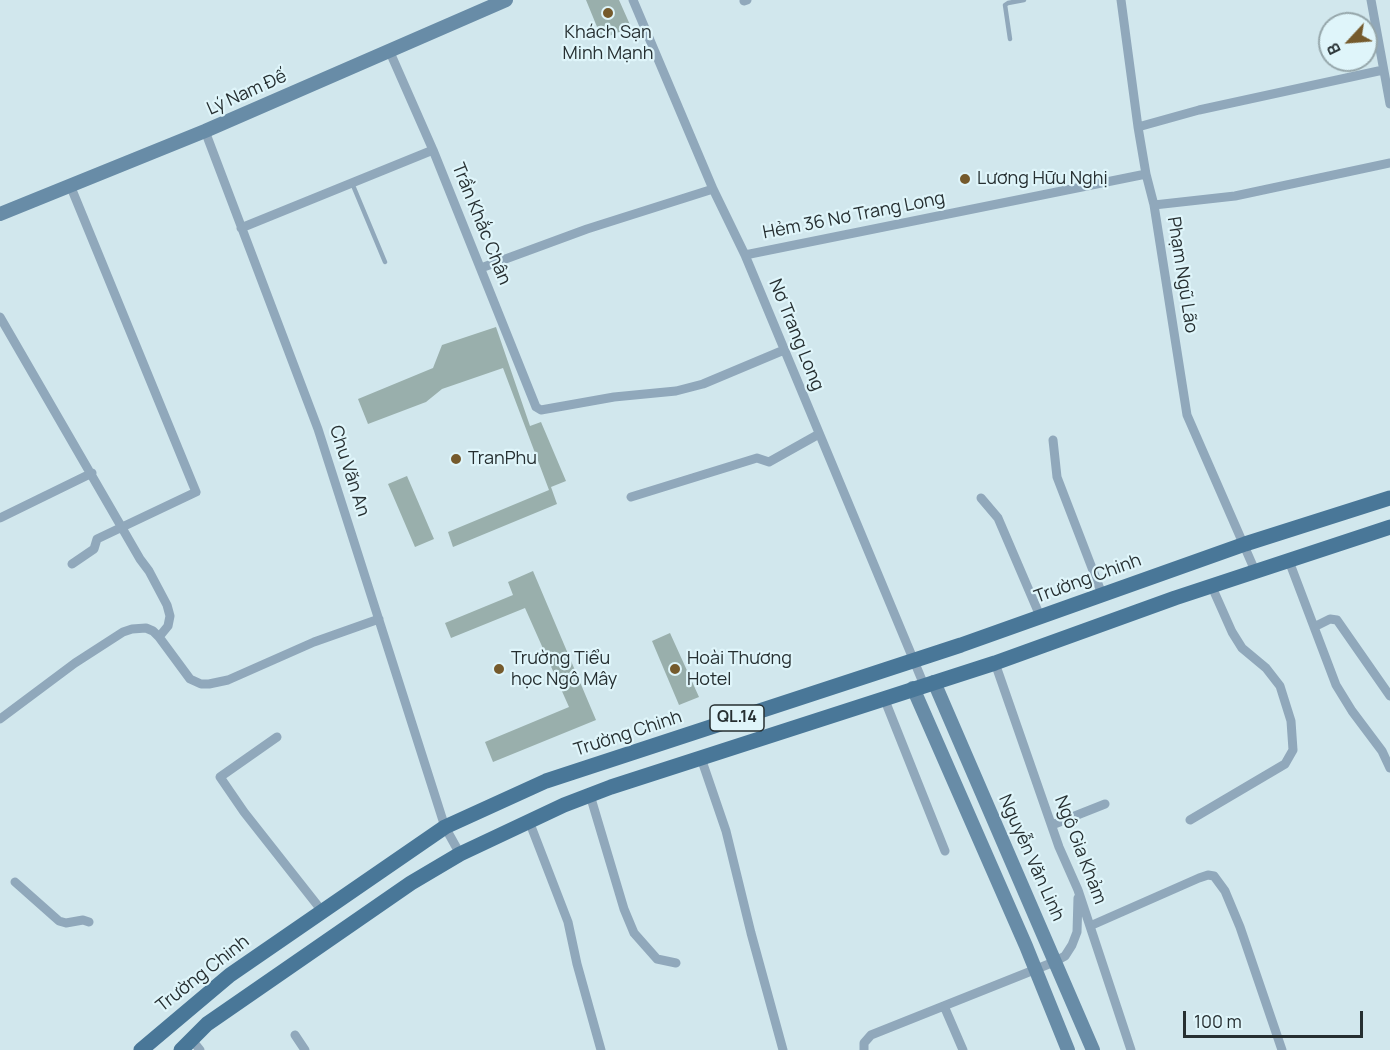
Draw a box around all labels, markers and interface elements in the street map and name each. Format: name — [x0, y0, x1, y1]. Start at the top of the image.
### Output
marker: Khách Sạn Minh Mạnh — [601, 6, 615, 20]
north arrow — [1318, 12, 1378, 72]
place label: Khách Sạn Minh Mạnh — [563, 22, 653, 64]
text: B — [1322, 40, 1346, 58]
street label: Lý Nam Đế — [204, 66, 290, 120]
street label: Trần Khắc Chân — [447, 160, 515, 288]
place label: Lương Hữu Nghị — [977, 168, 1108, 190]
marker: Lương Hữu Nghị — [958, 172, 972, 186]
street label: Hẻm 36 Nơ Trang Long — [761, 188, 947, 244]
street label: Phạm Ngũ Lão — [1162, 215, 1202, 335]
street label: Nơ Trang Long — [764, 276, 828, 394]
street label: Chu Văn An — [324, 423, 374, 519]
place label: TranPhu — [468, 448, 537, 470]
marker: TranPhu — [449, 452, 463, 466]
street label: Trường Chinh — [1032, 550, 1144, 608]
place label: Trường Tiểu học Ngô Mây — [511, 648, 617, 690]
place label: Hoài Thương Hotel — [687, 648, 792, 690]
marker: Trường Tiểu học Ngô Mây — [492, 662, 506, 676]
marker: Hoài Thương Hotel — [668, 662, 682, 676]
road number: QL.14 — [710, 705, 764, 731]
street label: Trường Chinh — [571, 706, 685, 762]
street label: Nguyễn Văn Linh — [993, 791, 1069, 925]
street label: Ngô Gia Khảm — [1049, 793, 1111, 907]
street label: Trường Chinh — [152, 931, 254, 1017]
scale bar — [1186, 999, 1366, 1037]
text: 100 m — [1194, 1009, 1242, 1033]

